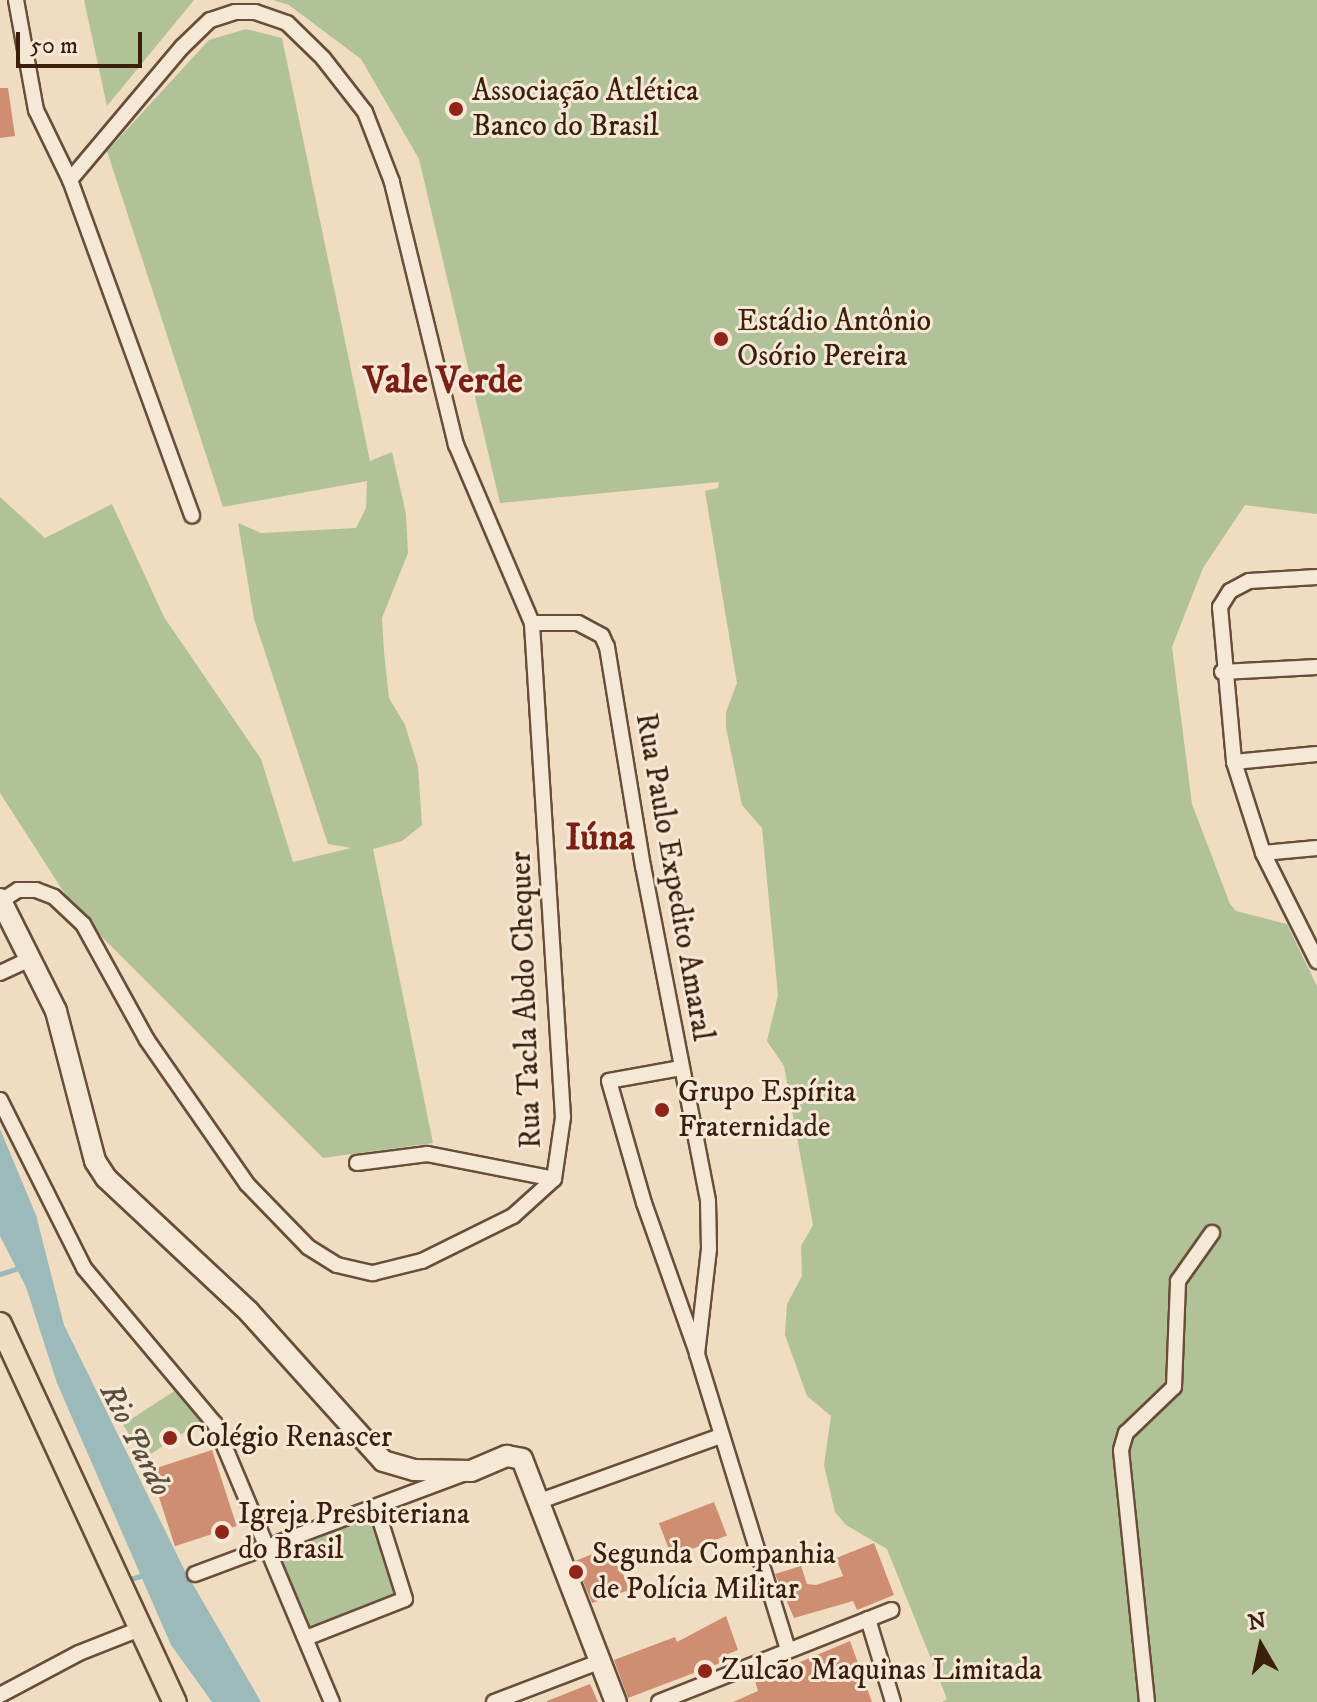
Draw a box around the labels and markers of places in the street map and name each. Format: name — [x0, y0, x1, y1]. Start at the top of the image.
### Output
place label: Associação Atlética Banco do Brasil — [472, 74, 699, 144]
marker: Associação Atlética Banco do Brasil — [447, 100, 465, 118]
place label: Estádio Antônio Osório Pereira — [737, 304, 931, 374]
marker: Estádio Antônio Osório Pereira — [712, 330, 730, 348]
place label: Grupo Espírita Fraternidade — [678, 1075, 856, 1146]
marker: Grupo Espírita Fraternidade — [653, 1101, 671, 1119]
place label: Colégio Renascer — [186, 1420, 392, 1456]
marker: Colégio Renascer — [161, 1429, 179, 1447]
place label: Igreja Presbiteriana do Brasil — [238, 1497, 470, 1568]
marker: Igreja Presbiteriana do Brasil — [213, 1523, 231, 1541]
place label: Segunda Companhia de Polícia Militar — [592, 1537, 836, 1608]
marker: Segunda Companhia de Polícia Militar — [567, 1563, 585, 1581]
place label: Zulcão Maquinas Limitada — [721, 1653, 1042, 1689]
marker: Zulcão Maquinas Limitada — [696, 1662, 714, 1680]

